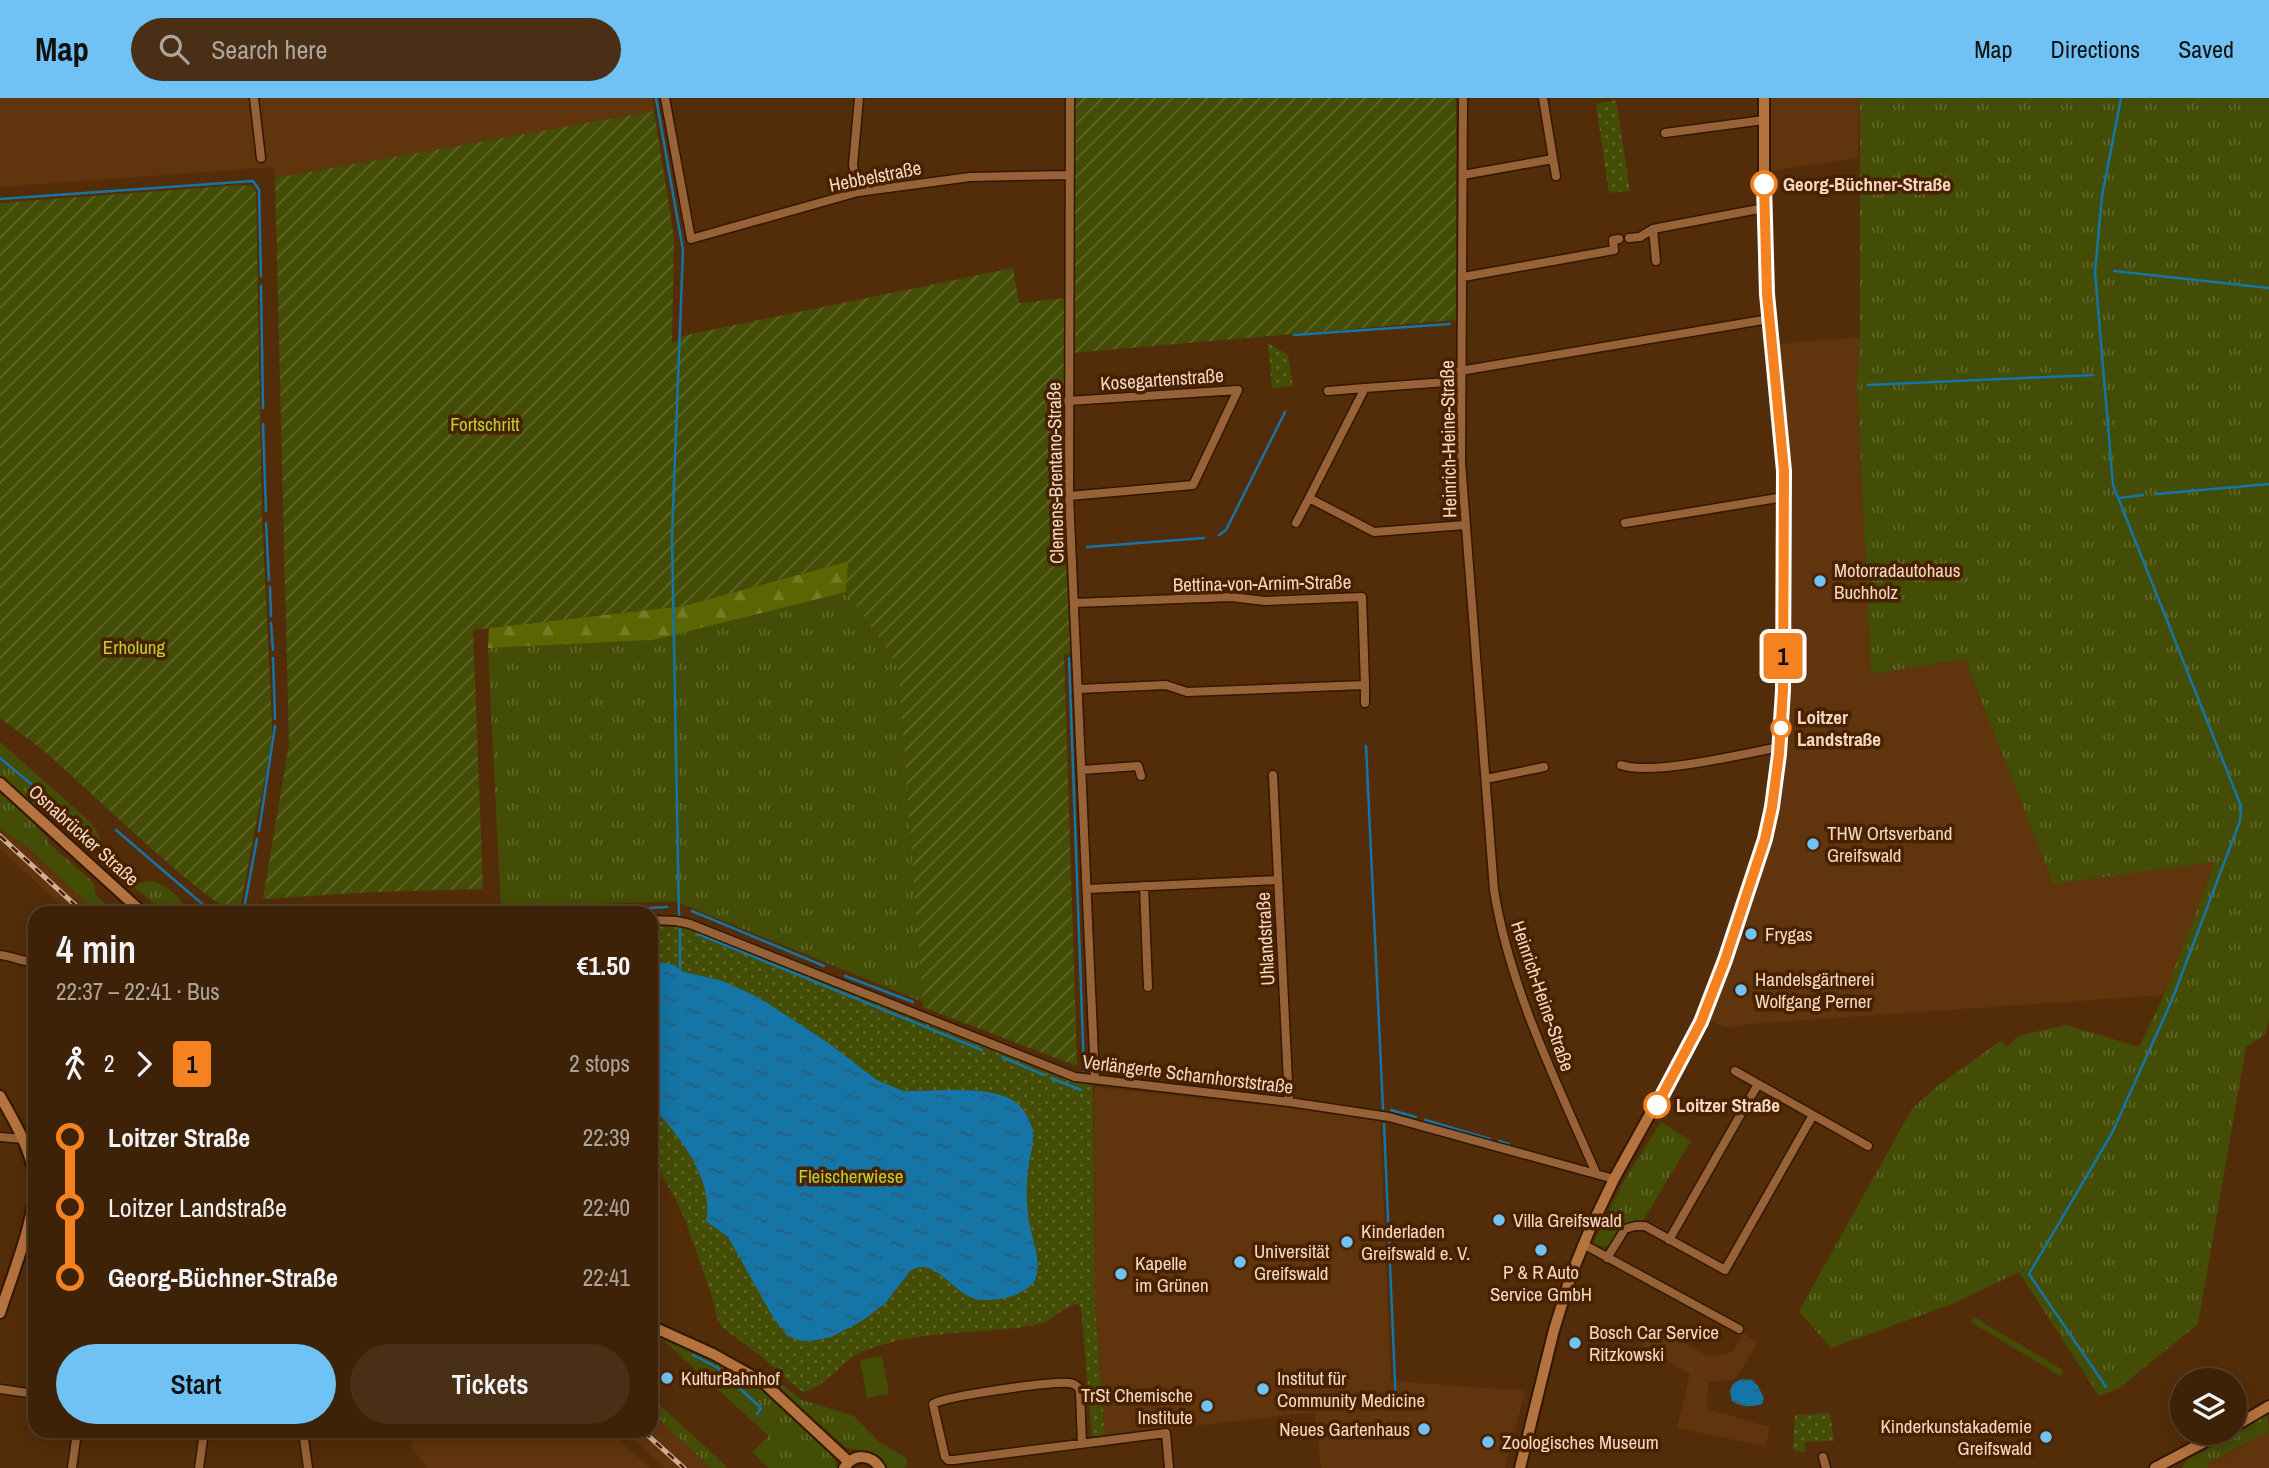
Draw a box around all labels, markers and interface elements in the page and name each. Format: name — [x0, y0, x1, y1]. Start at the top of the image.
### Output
search box — [131, 18, 621, 81]
text: Map — [35, 27, 89, 71]
icon: search — [155, 30, 193, 68]
text: Search here — [211, 32, 327, 67]
text: Map — [1974, 33, 2012, 65]
text: Directions — [2050, 33, 2140, 65]
text: Saved — [2178, 33, 2234, 65]
street label: Hebbelstraße — [827, 154, 923, 198]
marker: Georg-Büchner-Straße — [1751, 171, 1777, 197]
place label: Georg-Büchner-Straße — [1783, 171, 1951, 197]
street label: Heinrich-Heine-Straße — [1434, 360, 1462, 518]
street label: Kosegartenstraße — [1099, 362, 1225, 396]
street label: Clemens-Brentano-Straße — [1040, 382, 1070, 564]
park label: Fortschritt — [450, 411, 520, 437]
place label: Motorradautohaus Buchholz — [1834, 557, 1961, 605]
street label: Bettina-von-Arnim-Straße — [1173, 568, 1351, 598]
marker: Motorradautohaus Buchholz — [1812, 573, 1828, 589]
line badge: 1 — [1760, 633, 1806, 679]
park label: Erholung — [103, 634, 166, 660]
text: 1 — [1778, 640, 1788, 672]
place label: Loitzer Landstraße — [1797, 704, 1881, 752]
marker: Loitzer Landstraße — [1771, 718, 1791, 738]
street label: Osnabrücker Straße — [23, 778, 145, 892]
place label: THW Ortsverband Greifswald — [1827, 820, 1953, 868]
marker: THW Ortsverband Greifswald — [1805, 836, 1821, 852]
street label: Uhlandstraße — [1250, 892, 1280, 986]
street label: Heinrich-Heine-Straße — [1505, 917, 1581, 1075]
place label: Frygas — [1765, 921, 1813, 947]
text: 4 min — [56, 924, 136, 975]
marker: Frygas — [1743, 926, 1759, 942]
text: €1.50 — [577, 948, 630, 983]
place label: Handelsgärtnerei Wolfgang Perner — [1755, 966, 1875, 1014]
text: 22:37 – 22:41 · Bus — [56, 976, 220, 1007]
marker: Handelsgärtnerei Wolfgang Perner — [1733, 982, 1749, 998]
icon: walk — [56, 1045, 94, 1083]
icon: forward — [125, 1045, 163, 1083]
text: 2 — [104, 1048, 115, 1079]
text: 1 — [187, 1048, 197, 1080]
text: 2 stops — [569, 1048, 630, 1079]
street label: Verlängerte Scharnhorststraße — [1081, 1048, 1295, 1100]
marker: Loitzer Straße — [1644, 1092, 1670, 1118]
place label: Loitzer Straße — [1676, 1092, 1780, 1118]
text: Loitzer Straße — [108, 1120, 250, 1155]
text: 22:39 — [583, 1122, 630, 1153]
park label: Fleischerwiese — [799, 1163, 903, 1189]
text: Loitzer Landstraße — [108, 1190, 287, 1225]
text: 22:40 — [583, 1192, 630, 1223]
place label: Villa Greifswald — [1513, 1207, 1622, 1233]
marker: Villa Greifswald — [1491, 1212, 1507, 1228]
place label: Kinderladen Greifswald e. V. — [1361, 1218, 1470, 1266]
marker: Kinderladen Greifswald e. V. — [1339, 1234, 1355, 1250]
place label: Universität Greifswald — [1254, 1238, 1330, 1286]
marker: P & R Auto Service GmbH — [1533, 1242, 1549, 1258]
place label: Kapelle im Grünen — [1135, 1250, 1209, 1298]
marker: Universität Greifswald — [1232, 1254, 1248, 1270]
place label: P & R Auto Service GmbH — [1490, 1259, 1592, 1307]
text: Georg-Büchner-Straße — [108, 1260, 338, 1295]
text: 22:41 — [583, 1262, 630, 1293]
marker: Kapelle im Grünen — [1113, 1266, 1129, 1282]
place label: Bosch Car Service Ritzkowski — [1589, 1319, 1719, 1367]
marker: Bosch Car Service Ritzkowski — [1567, 1335, 1583, 1351]
button: Start — [56, 1344, 336, 1424]
button: Tickets — [350, 1344, 630, 1424]
place label: KulturBahnhof — [681, 1365, 780, 1391]
place label: Institut für Community Medicine — [1277, 1365, 1425, 1413]
map controls — [2170, 1368, 2247, 1445]
button: layers — [2170, 1368, 2247, 1445]
marker: KulturBahnhof — [659, 1370, 675, 1386]
marker: Institut für Community Medicine — [1255, 1381, 1271, 1397]
place label: TrSt Chemische Institute — [1081, 1382, 1193, 1430]
marker: TrSt Chemische Institute — [1199, 1398, 1215, 1414]
place label: Kinderkunstakademie Greifswald — [1880, 1413, 2032, 1461]
place label: Neues Gartenhaus — [1279, 1416, 1410, 1442]
marker: Neues Gartenhaus — [1416, 1421, 1432, 1437]
place label: Zoologisches Museum — [1502, 1429, 1659, 1455]
marker: Kinderkunstakademie Greifswald — [2038, 1429, 2054, 1445]
marker: Zoologisches Museum — [1480, 1434, 1496, 1450]

